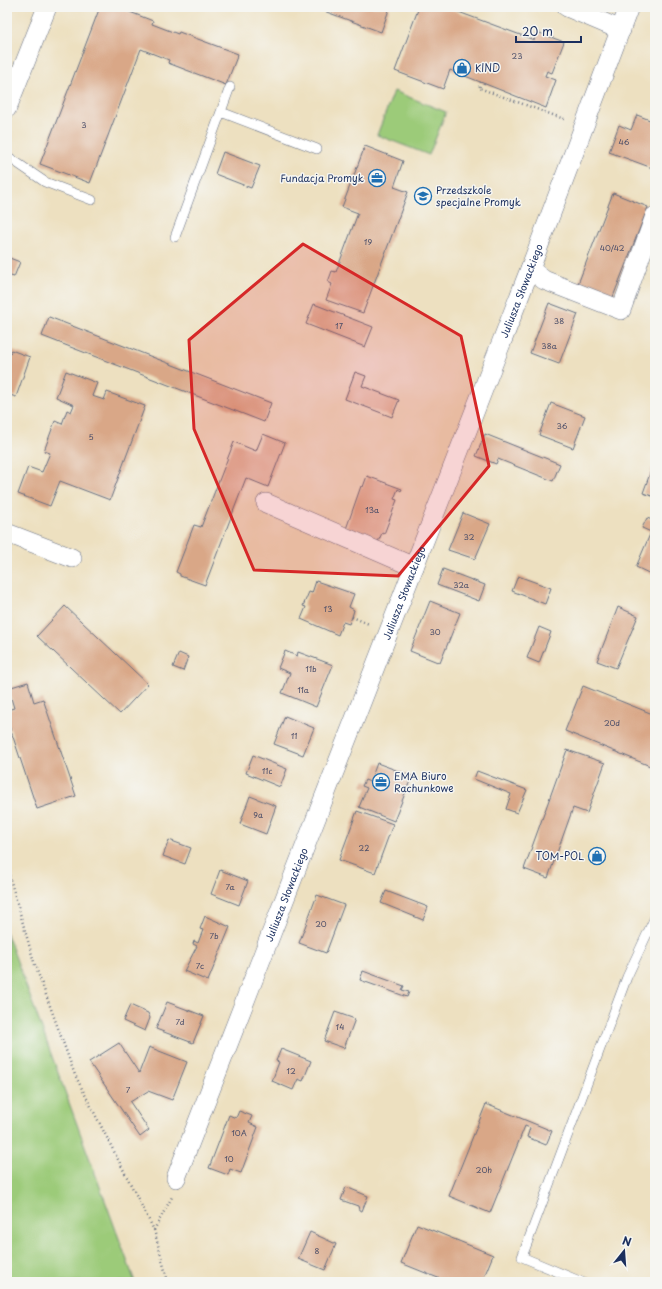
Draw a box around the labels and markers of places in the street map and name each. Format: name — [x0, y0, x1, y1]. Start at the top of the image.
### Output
shop icon: KIND — [452, 58, 472, 78]
place label: KIND — [475, 60, 500, 75]
office icon: Fundacja Promyk — [367, 168, 387, 188]
place label: Fundacja Promyk — [280, 170, 365, 185]
place label: Przedszkole specjalne Promyk — [436, 182, 522, 209]
school or university icon: Przedszkole specjalne Promyk — [413, 186, 433, 206]
place label: EMA Biuro Rachunkowe — [394, 768, 453, 795]
office icon: EMA Biuro Rachunkowe — [371, 772, 391, 792]
shop icon: TOM-POL — [587, 846, 607, 866]
place label: TOM-POL — [535, 848, 584, 863]

